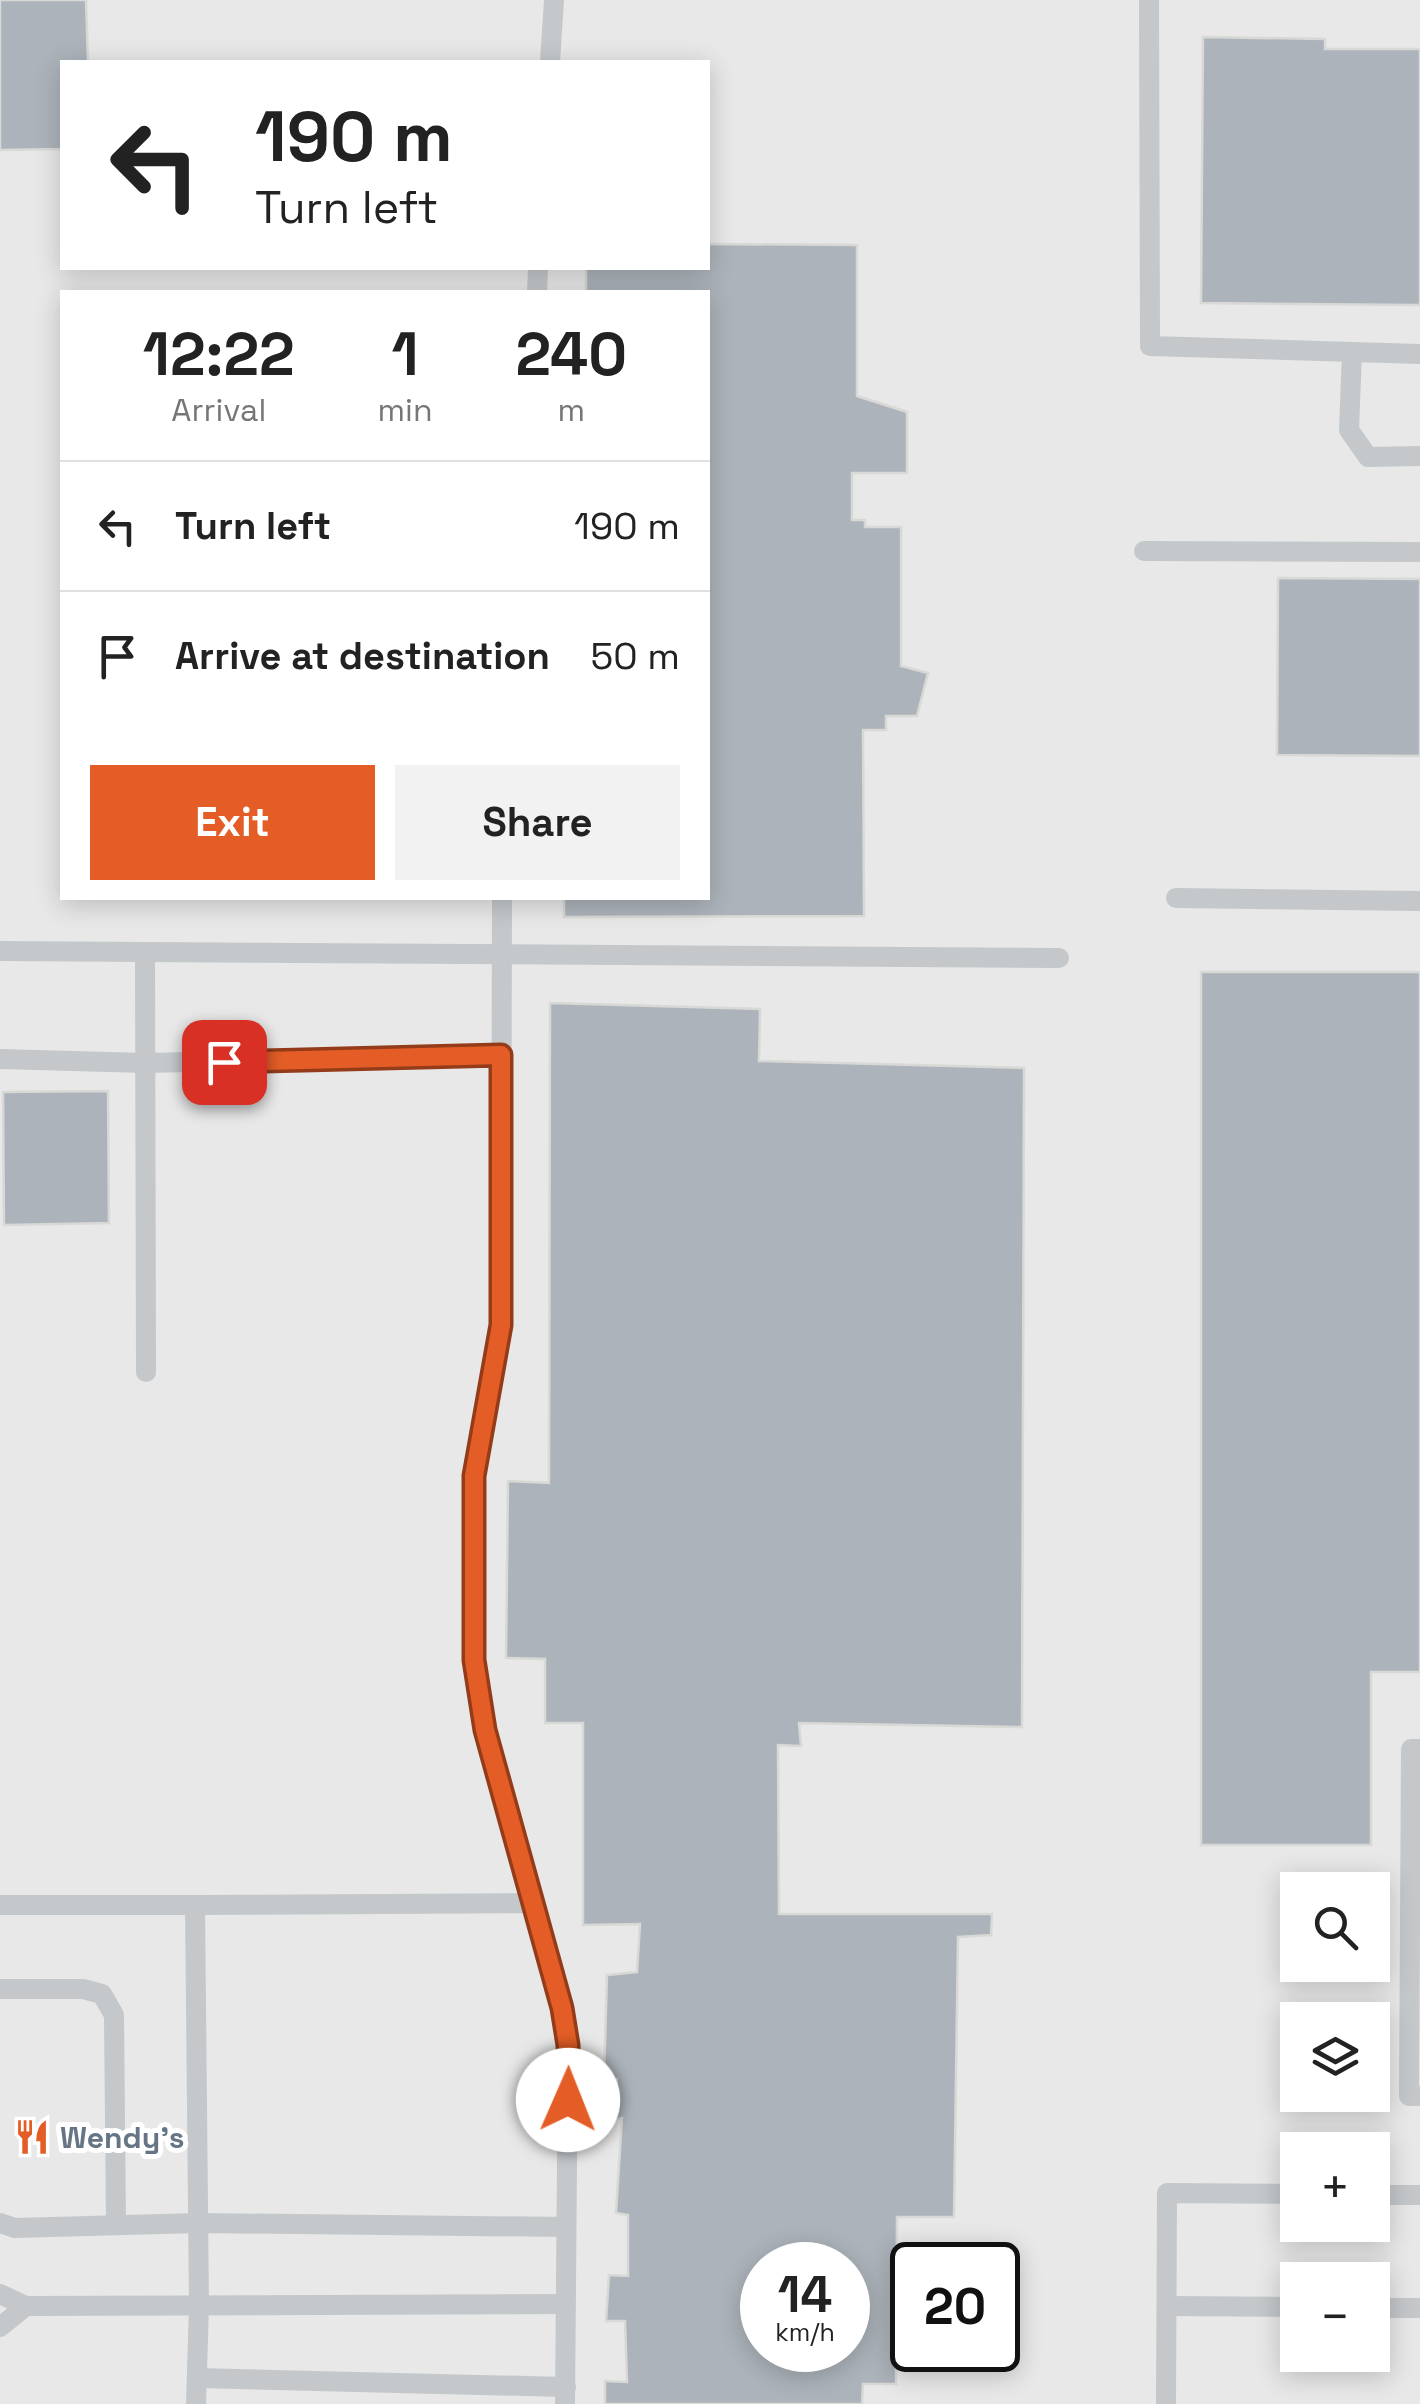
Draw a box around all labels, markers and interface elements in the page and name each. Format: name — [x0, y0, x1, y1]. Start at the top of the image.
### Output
text: 190 m — [255, 92, 453, 181]
icon: left — [90, 100, 220, 230]
text: Turn left — [255, 179, 438, 236]
text: 12:22 — [143, 316, 295, 393]
text: 1 — [392, 316, 419, 393]
text: 240 — [515, 316, 627, 393]
text: Arrival — [171, 390, 266, 430]
text: min — [378, 390, 433, 430]
text: m — [557, 390, 585, 430]
icon: left — [90, 499, 145, 554]
text: Turn left — [175, 502, 331, 550]
text: 190 m — [574, 502, 680, 550]
icon: arrive — [90, 629, 145, 684]
text: Arrive at destination — [175, 632, 550, 680]
text: 50 m — [590, 632, 680, 680]
button: Exit — [90, 765, 375, 880]
button: Share — [395, 765, 680, 880]
pin — [182, 1020, 267, 1105]
icon: arrive — [197, 1035, 252, 1090]
map controls — [1280, 1872, 1390, 2372]
button: search — [1280, 1872, 1390, 1982]
button: layers — [1280, 2002, 1390, 2112]
position arrow — [516, 2048, 620, 2152]
restaurant icon: Wendy's — [13, 2118, 51, 2156]
place label: Wendy's — [60, 2118, 184, 2157]
button: + — [1280, 2132, 1390, 2242]
speed limit sign: 20 — [890, 2242, 1020, 2372]
button: − — [1280, 2262, 1390, 2372]
text: 14 — [778, 2263, 832, 2327]
text: km/h — [775, 2316, 835, 2348]

